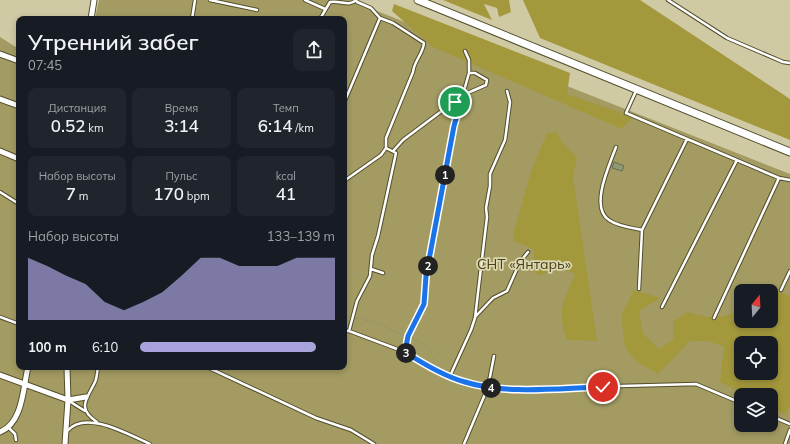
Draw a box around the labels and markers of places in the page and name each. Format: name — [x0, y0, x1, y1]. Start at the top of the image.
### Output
pin — [438, 85, 472, 119]
pin: 1 — [435, 165, 455, 185]
pin: 2 — [418, 256, 438, 276]
pin: 3 — [396, 343, 416, 363]
pin — [586, 370, 620, 404]
pin: 4 — [481, 378, 501, 398]

